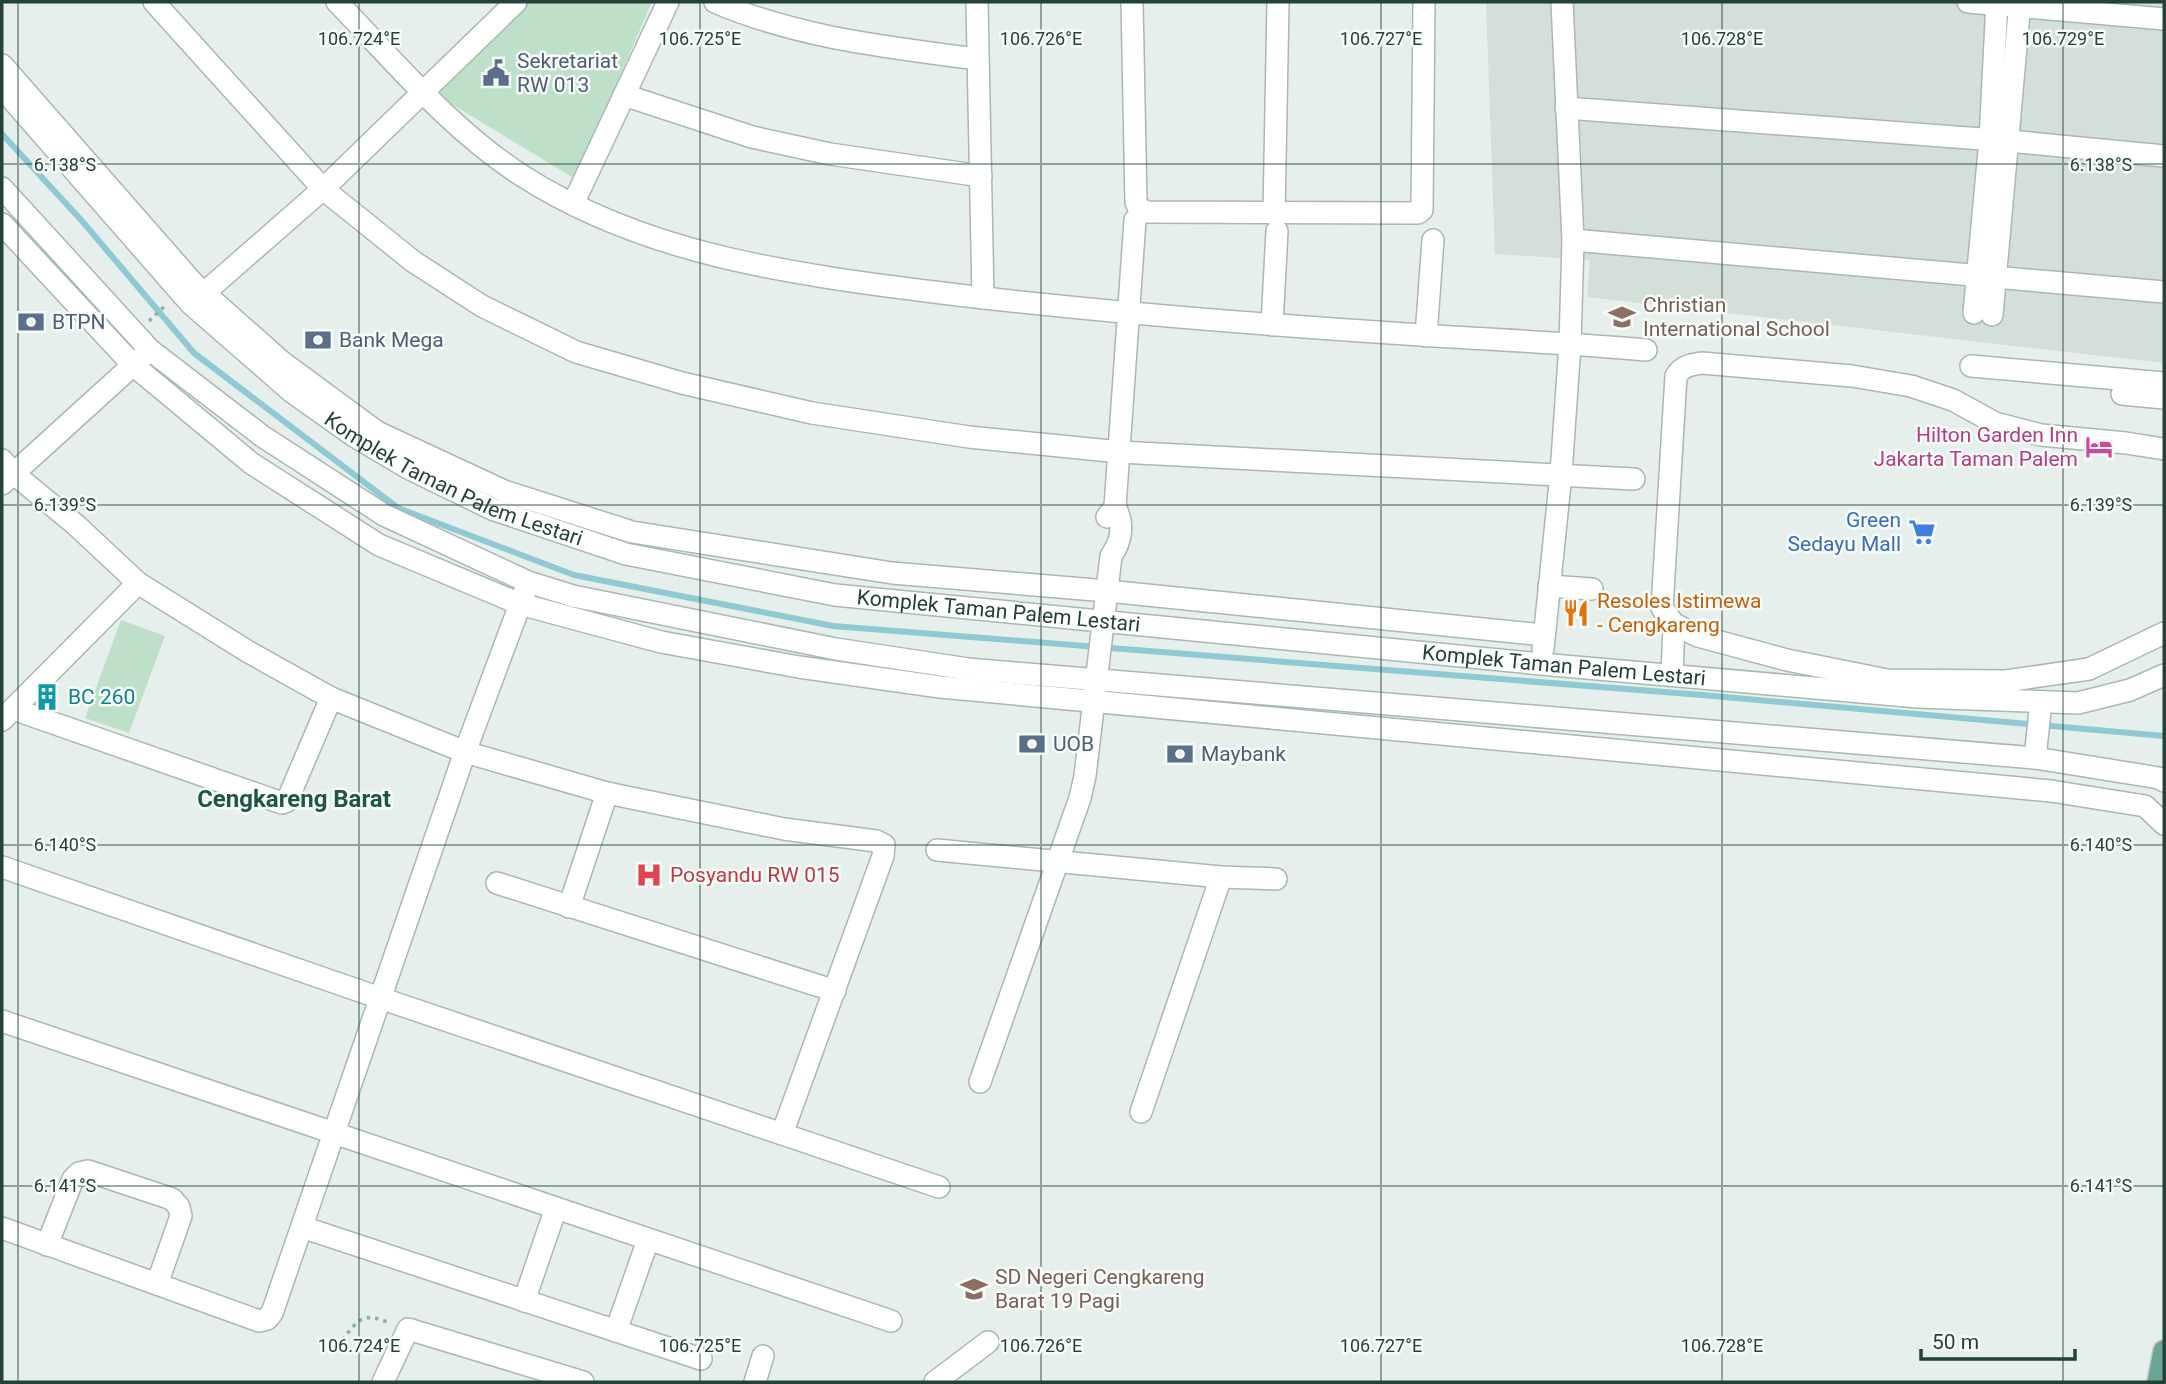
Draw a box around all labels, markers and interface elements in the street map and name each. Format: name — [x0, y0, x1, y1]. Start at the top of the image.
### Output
text: 106.724°E — [318, 28, 400, 49]
text: 106.725°E — [659, 28, 741, 49]
text: 106.726°E — [1000, 28, 1082, 49]
text: 106.727°E — [1340, 28, 1422, 49]
text: 106.728°E — [1681, 28, 1763, 49]
text: 106.729°E — [2022, 28, 2104, 49]
place label: Sekretariat RW 013 — [517, 49, 618, 97]
public building icon: Sekretariat RW 013 — [481, 58, 511, 88]
text: 6.138°S — [34, 154, 97, 175]
text: 6.138°S — [2070, 154, 2133, 175]
place label: Christian International School — [1643, 293, 1830, 341]
school or university icon: Christian International School — [1607, 302, 1637, 332]
bank icon: BTPN — [16, 307, 46, 337]
place label: BTPN — [52, 310, 106, 334]
bank icon: Bank Mega — [303, 325, 333, 355]
place label: Bank Mega — [339, 328, 444, 352]
street label: Komplek Taman Palem Lestari — [320, 407, 586, 551]
place label: Hilton Garden Inn Jakarta Taman Palem — [1874, 423, 2078, 471]
hotel icon: Hilton Garden Inn Jakarta Taman Palem — [2084, 432, 2114, 462]
text: 6.139°S — [34, 494, 97, 515]
text: 6.139°S — [2070, 494, 2133, 515]
place label: Green Sedayu Mall — [1788, 508, 1901, 556]
supermarket icon: Green Sedayu Mall — [1907, 517, 1937, 547]
street label: Komplek Taman Palem Lestari — [856, 585, 1141, 637]
place label: Resoles Istimewa - Cengkareng — [1597, 589, 1761, 637]
restaurant icon: Resoles Istimewa - Cengkareng — [1561, 598, 1591, 628]
street label: Komplek Taman Palem Lestari — [1421, 640, 1707, 690]
building icon: BC 260 — [32, 682, 62, 712]
place label: BC 260 — [68, 685, 135, 709]
bank icon: UOB — [1017, 729, 1047, 759]
place label: UOB — [1053, 732, 1094, 756]
bank icon: Maybank — [1165, 739, 1195, 769]
place label: Maybank — [1201, 742, 1286, 766]
district label: Cengkareng Barat — [197, 785, 391, 813]
text: 6.140°S — [34, 834, 97, 855]
text: 6.140°S — [2070, 834, 2133, 855]
hospital icon: Posyandu RW 015 — [634, 860, 664, 890]
place label: Posyandu RW 015 — [670, 863, 840, 887]
text: 6.141°S — [34, 1175, 97, 1196]
text: 6.141°S — [2070, 1175, 2133, 1196]
place label: SD Negeri Cengkareng Barat 19 Pagi — [995, 1265, 1205, 1313]
school or university icon: SD Negeri Cengkareng Barat 19 Pagi — [959, 1274, 989, 1304]
scale bar — [1921, 1318, 2075, 1362]
text: 50 m — [1932, 1330, 1979, 1354]
text: 106.724°E — [318, 1335, 400, 1356]
text: 106.725°E — [659, 1335, 741, 1356]
text: 106.726°E — [1000, 1335, 1082, 1356]
text: 106.727°E — [1340, 1335, 1422, 1356]
text: 106.728°E — [1681, 1335, 1763, 1356]

